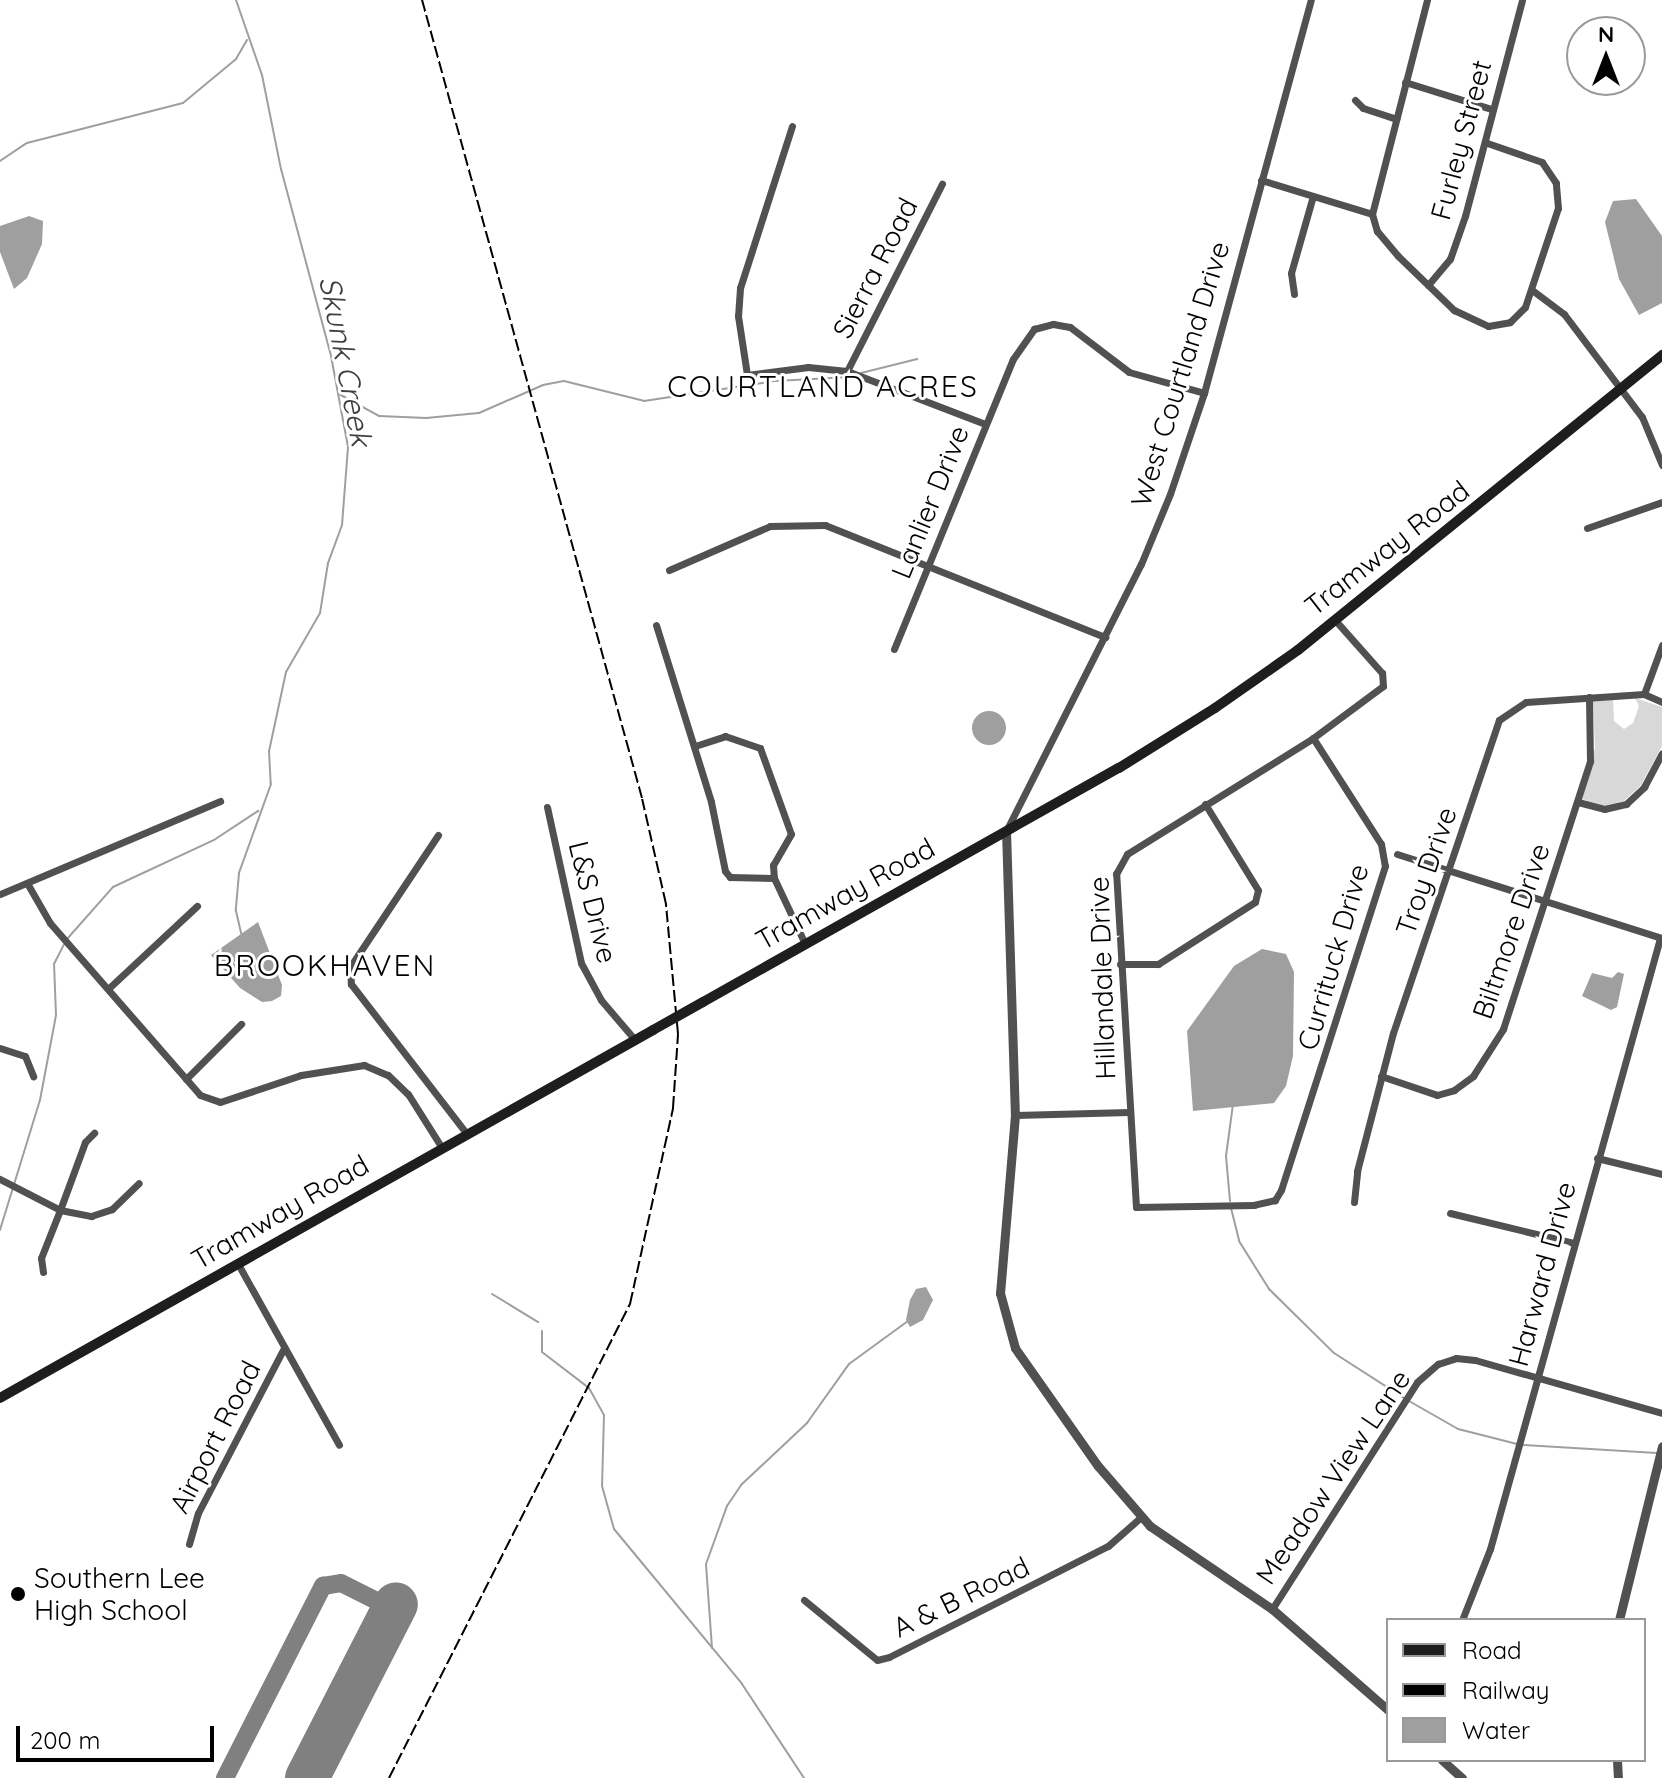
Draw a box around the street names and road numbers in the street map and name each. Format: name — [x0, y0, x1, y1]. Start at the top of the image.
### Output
street label: Furley Street — [1424, 56, 1498, 224]
street label: Sierra Road — [825, 192, 925, 344]
street label: West Courtland Drive — [1124, 237, 1236, 511]
street label: Lanlier Drive — [884, 421, 976, 583]
street label: Tramway Road — [1298, 473, 1476, 623]
street label: Troy Drive — [1388, 803, 1464, 939]
street label: Tramway Road — [750, 831, 940, 957]
street label: L&S Drive — [562, 837, 624, 967]
street label: Biltmore Drive — [1465, 839, 1557, 1023]
street label: Currituck Drive — [1290, 860, 1376, 1054]
street label: Hillandale Drive — [1082, 876, 1122, 1080]
street label: Tramway Road — [185, 1148, 375, 1276]
street label: Harward Drive — [1501, 1178, 1583, 1370]
street label: Airport Road — [162, 1355, 268, 1519]
street label: Meadow View Lane — [1249, 1363, 1417, 1591]
street label: A & B Road — [887, 1550, 1035, 1644]

